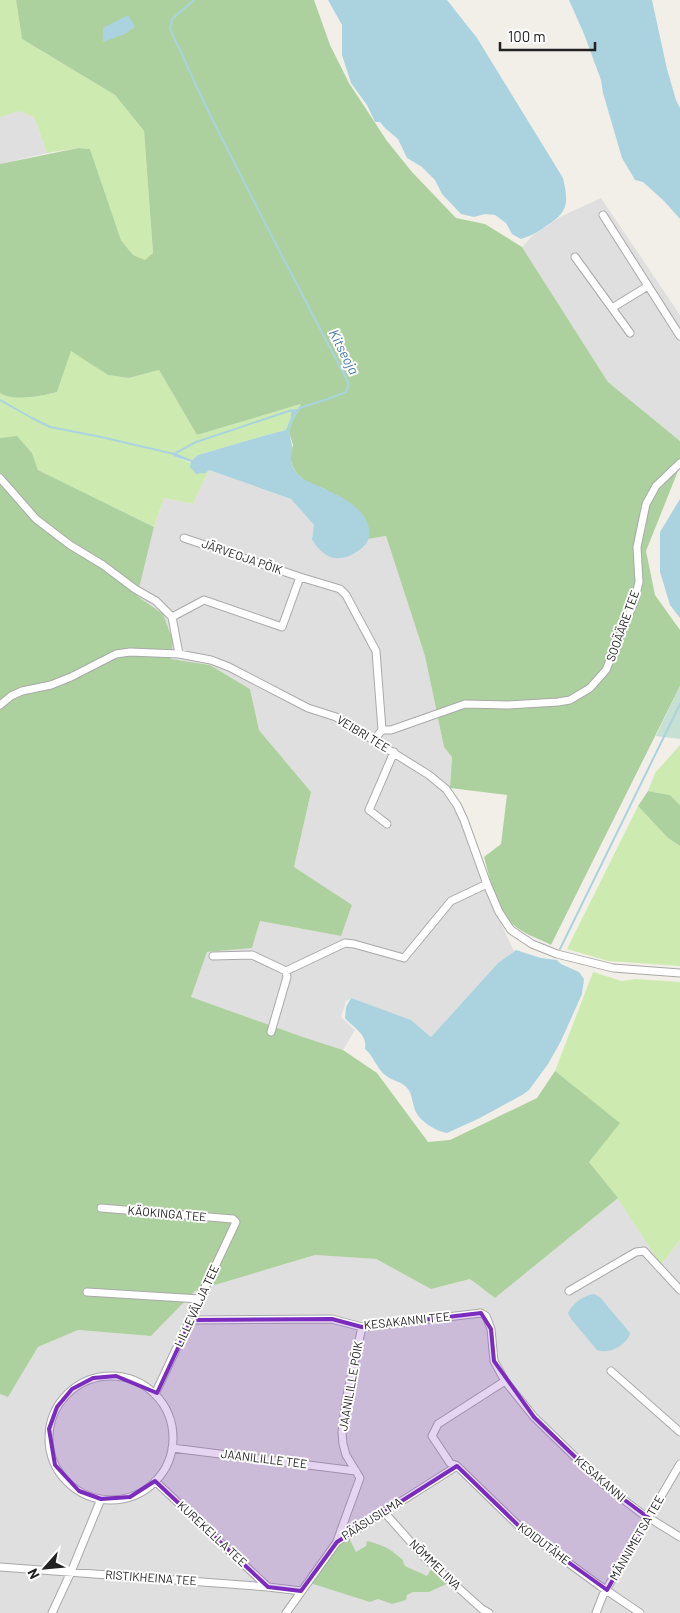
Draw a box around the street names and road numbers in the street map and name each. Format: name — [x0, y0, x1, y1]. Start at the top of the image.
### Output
street label: JÄRVEOJA PÕIK — [200, 536, 285, 577]
street label: SOOÄÄRE TEE — [603, 588, 641, 663]
street label: VEIBRI TEE — [335, 712, 392, 754]
street label: KÄOKINGA TEE — [127, 1203, 207, 1223]
street label: LILLEVÄLJA TEE — [171, 1262, 221, 1349]
street label: KESAKANNI TEE — [363, 1309, 451, 1332]
street label: JAANILILLE PÕIK — [335, 1339, 365, 1432]
street label: JAANILILLE TEE — [220, 1446, 308, 1470]
street label: KESAKANNI — [572, 1452, 629, 1504]
street label: MÄNNIMETSA TEE — [606, 1493, 666, 1582]
street label: PÄÄSUSILMA — [339, 1494, 404, 1542]
street label: KUREKELLA TEE — [175, 1498, 250, 1569]
street label: KOIDUTÄHE — [516, 1519, 573, 1567]
street label: NÕMMELIIVA — [407, 1536, 464, 1592]
street label: RISTIKHEINA TEE — [105, 1567, 197, 1587]

